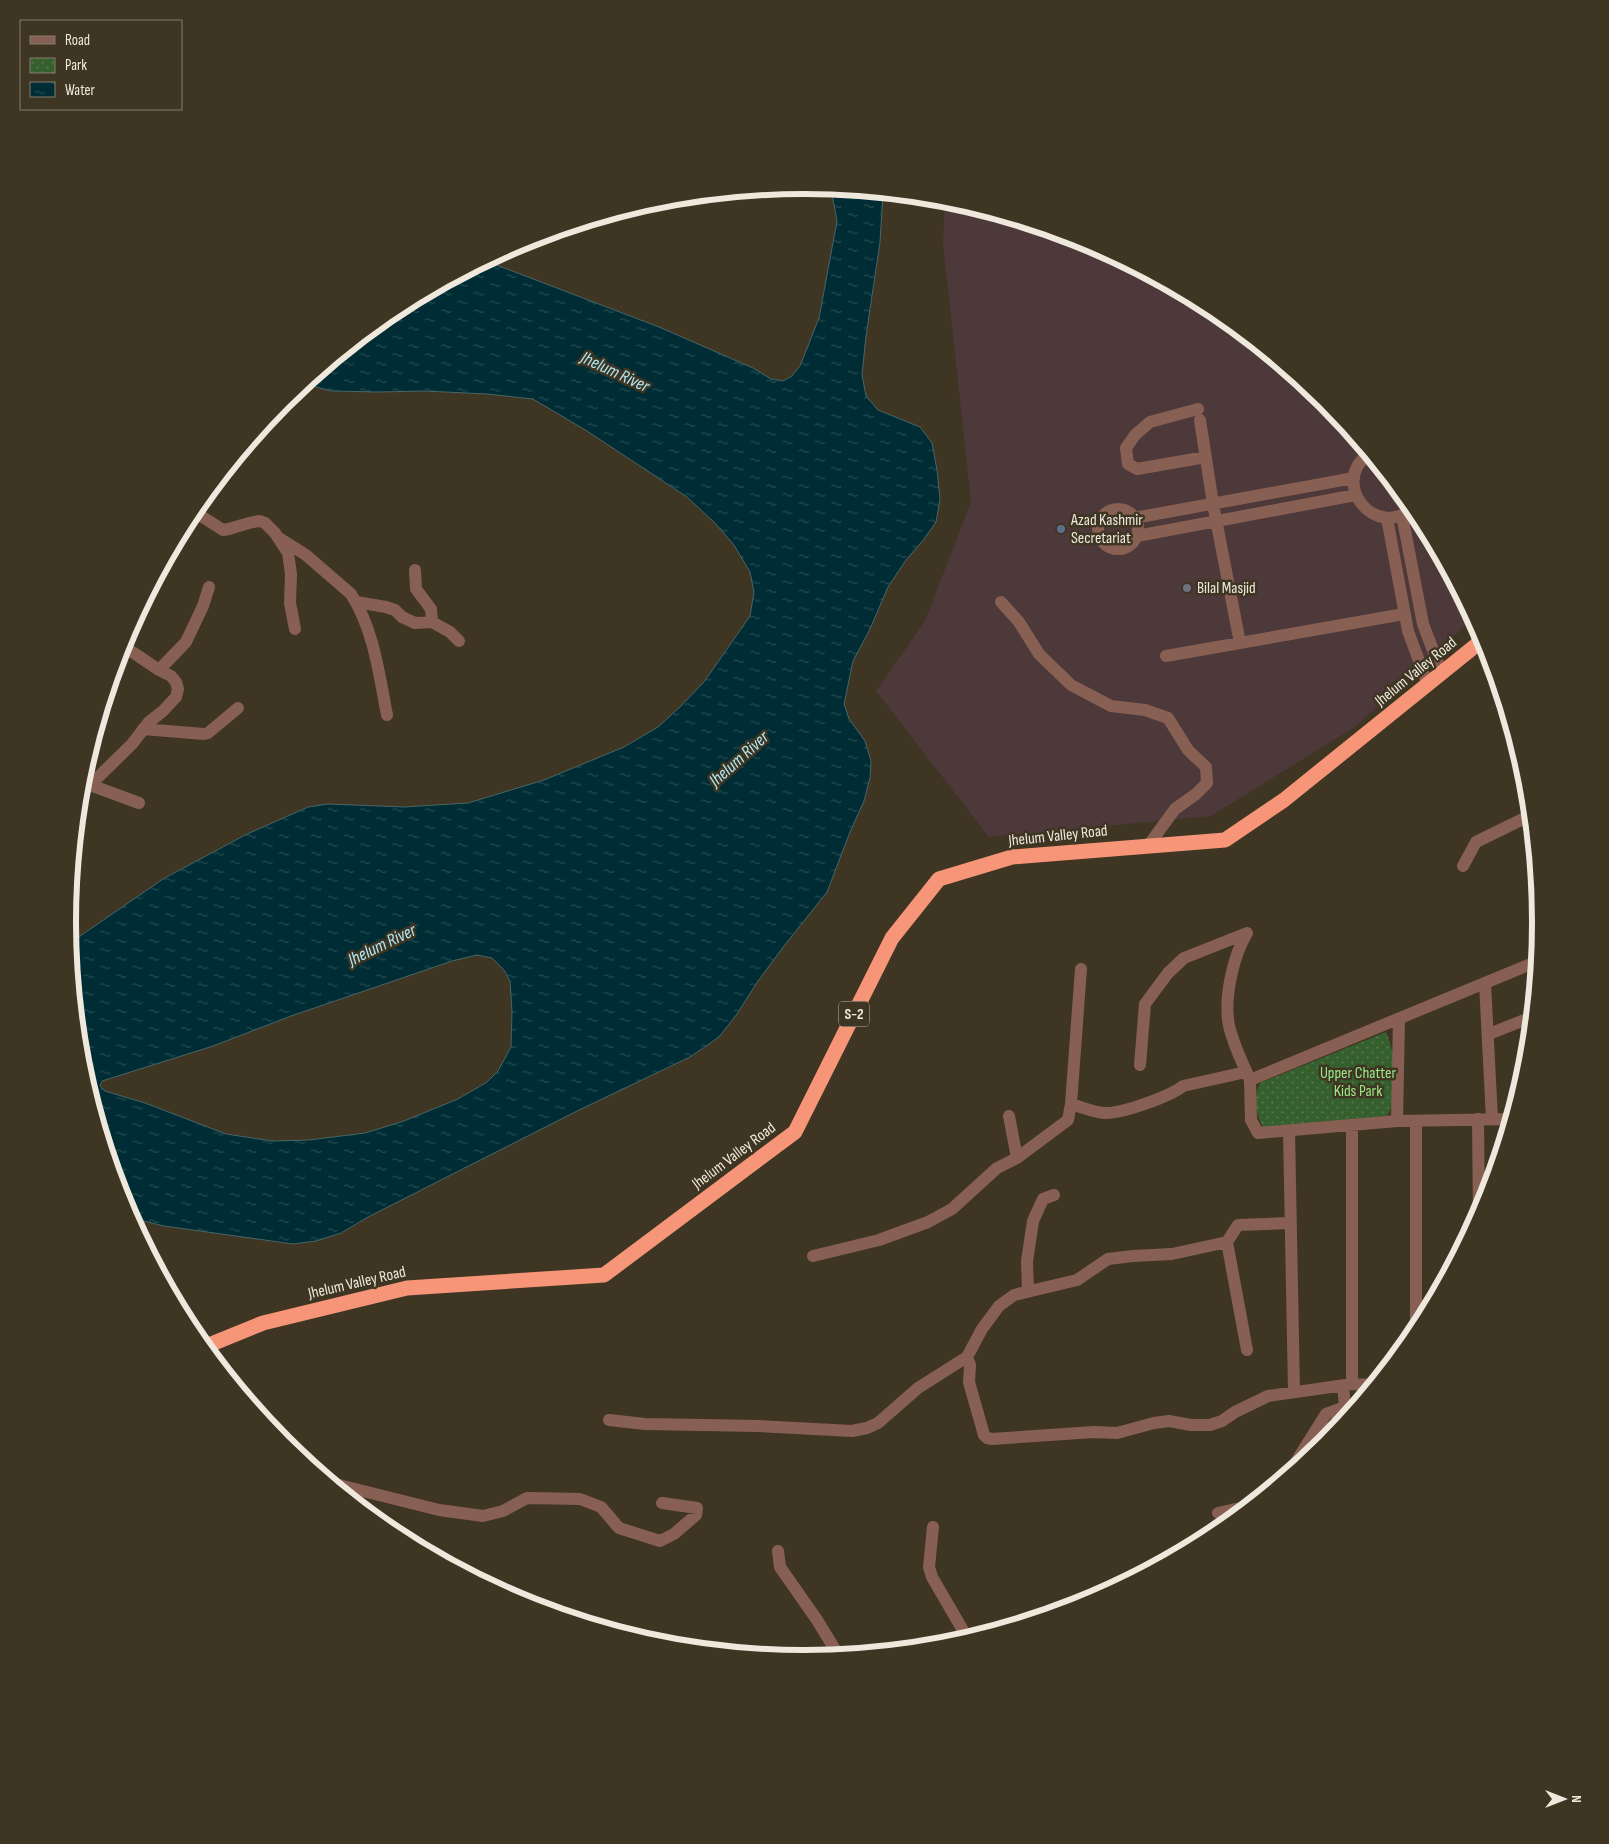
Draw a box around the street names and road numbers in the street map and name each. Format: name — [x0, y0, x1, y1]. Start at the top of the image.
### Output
street label: Jhelum Valley Road — [1371, 633, 1461, 711]
street label: Jhelum Valley Road — [1007, 821, 1109, 851]
road number: S-2 — [839, 1002, 869, 1026]
street label: Jhelum Valley Road — [688, 1118, 779, 1194]
street label: Jhelum Valley Road — [305, 1263, 408, 1304]

